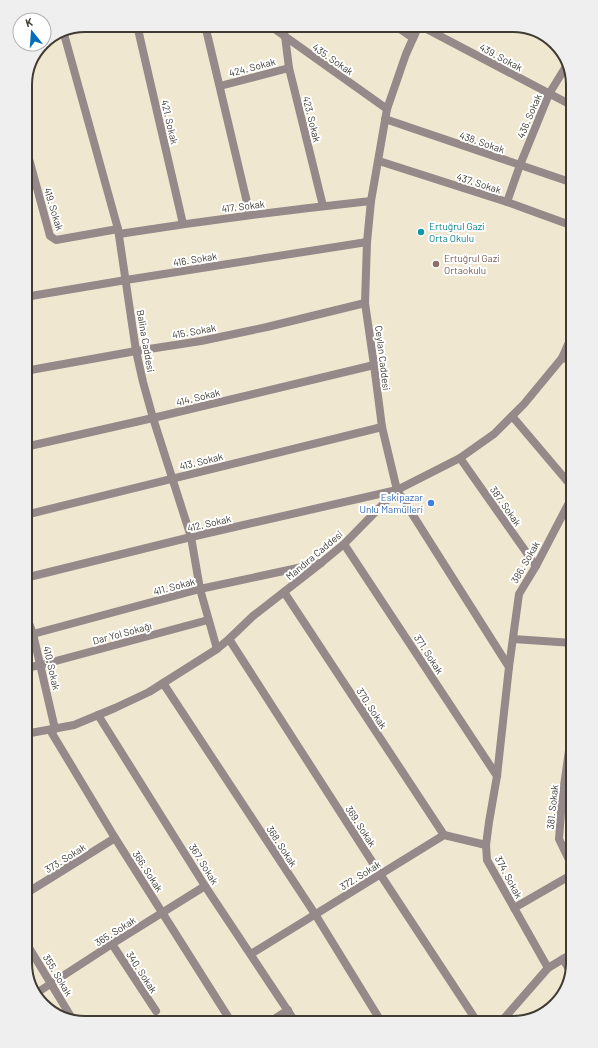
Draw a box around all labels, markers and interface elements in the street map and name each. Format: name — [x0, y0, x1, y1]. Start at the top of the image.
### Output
north arrow — [12, 12, 52, 52]
text: K — [24, 15, 34, 29]
street label: 435. Sokak — [310, 41, 356, 77]
street label: 439. Sokak — [477, 41, 525, 73]
street label: 424. Sokak — [228, 55, 276, 79]
street label: 436. Sokak — [514, 92, 544, 140]
street label: 423. Sokak — [300, 95, 324, 143]
street label: 421. Sokak — [159, 99, 181, 145]
street label: 438. Sokak — [458, 129, 506, 155]
street label: 437. Sokak — [455, 170, 503, 196]
street label: 419. Sokak — [42, 186, 66, 232]
street label: 417. Sokak — [221, 197, 265, 215]
place label: Ertuğrul Gazi Orta Okulu — [429, 220, 485, 244]
marker: Ertuğrul Gazi Orta Okulu — [416, 227, 426, 237]
street label: 416. Sokak — [172, 250, 218, 268]
place label: Ertuğrul Gazi Ortaokulu — [444, 252, 500, 276]
marker: Ertuğrul Gazi Ortaokulu — [431, 259, 441, 269]
street label: Balina Caddesi — [135, 309, 157, 373]
street label: 415. Sokak — [171, 321, 217, 341]
street label: Ceylan Caddesi — [373, 325, 393, 391]
street label: 414. Sokak — [175, 386, 221, 408]
street label: 413. Sokak — [178, 450, 224, 472]
street label: 387. Sokak — [488, 484, 524, 528]
place label: Eskipazar Unlu Mamülleri — [359, 491, 423, 515]
marker: Eskipazar Unlu Mamülleri — [426, 498, 436, 508]
street label: 412. Sokak — [186, 512, 232, 534]
street label: Mandıra Caddesi — [283, 528, 345, 582]
street label: 386. Sokak — [508, 539, 542, 585]
street label: 411. Sokak — [152, 575, 196, 597]
street label: Dar Yol Sokağı — [91, 619, 153, 647]
street label: 371. Sokak — [412, 632, 446, 676]
street label: 410. Sokak — [41, 645, 63, 691]
street label: 370. Sokak — [354, 685, 390, 731]
street label: 381. Sokak — [544, 784, 560, 830]
street label: 369. Sokak — [343, 803, 379, 849]
street label: 368. Sokak — [264, 823, 300, 869]
street label: 373. Sokak — [42, 841, 88, 875]
street label: 367. Sokak — [187, 841, 221, 887]
street label: 366. Sokak — [130, 848, 166, 894]
street label: 374. Sokak — [493, 854, 525, 900]
street label: 372. Sokak — [337, 858, 383, 892]
street label: 365. Sokak — [92, 914, 138, 948]
street label: 340. Sokak — [124, 949, 160, 995]
street label: 355. Sokak — [41, 952, 75, 998]

